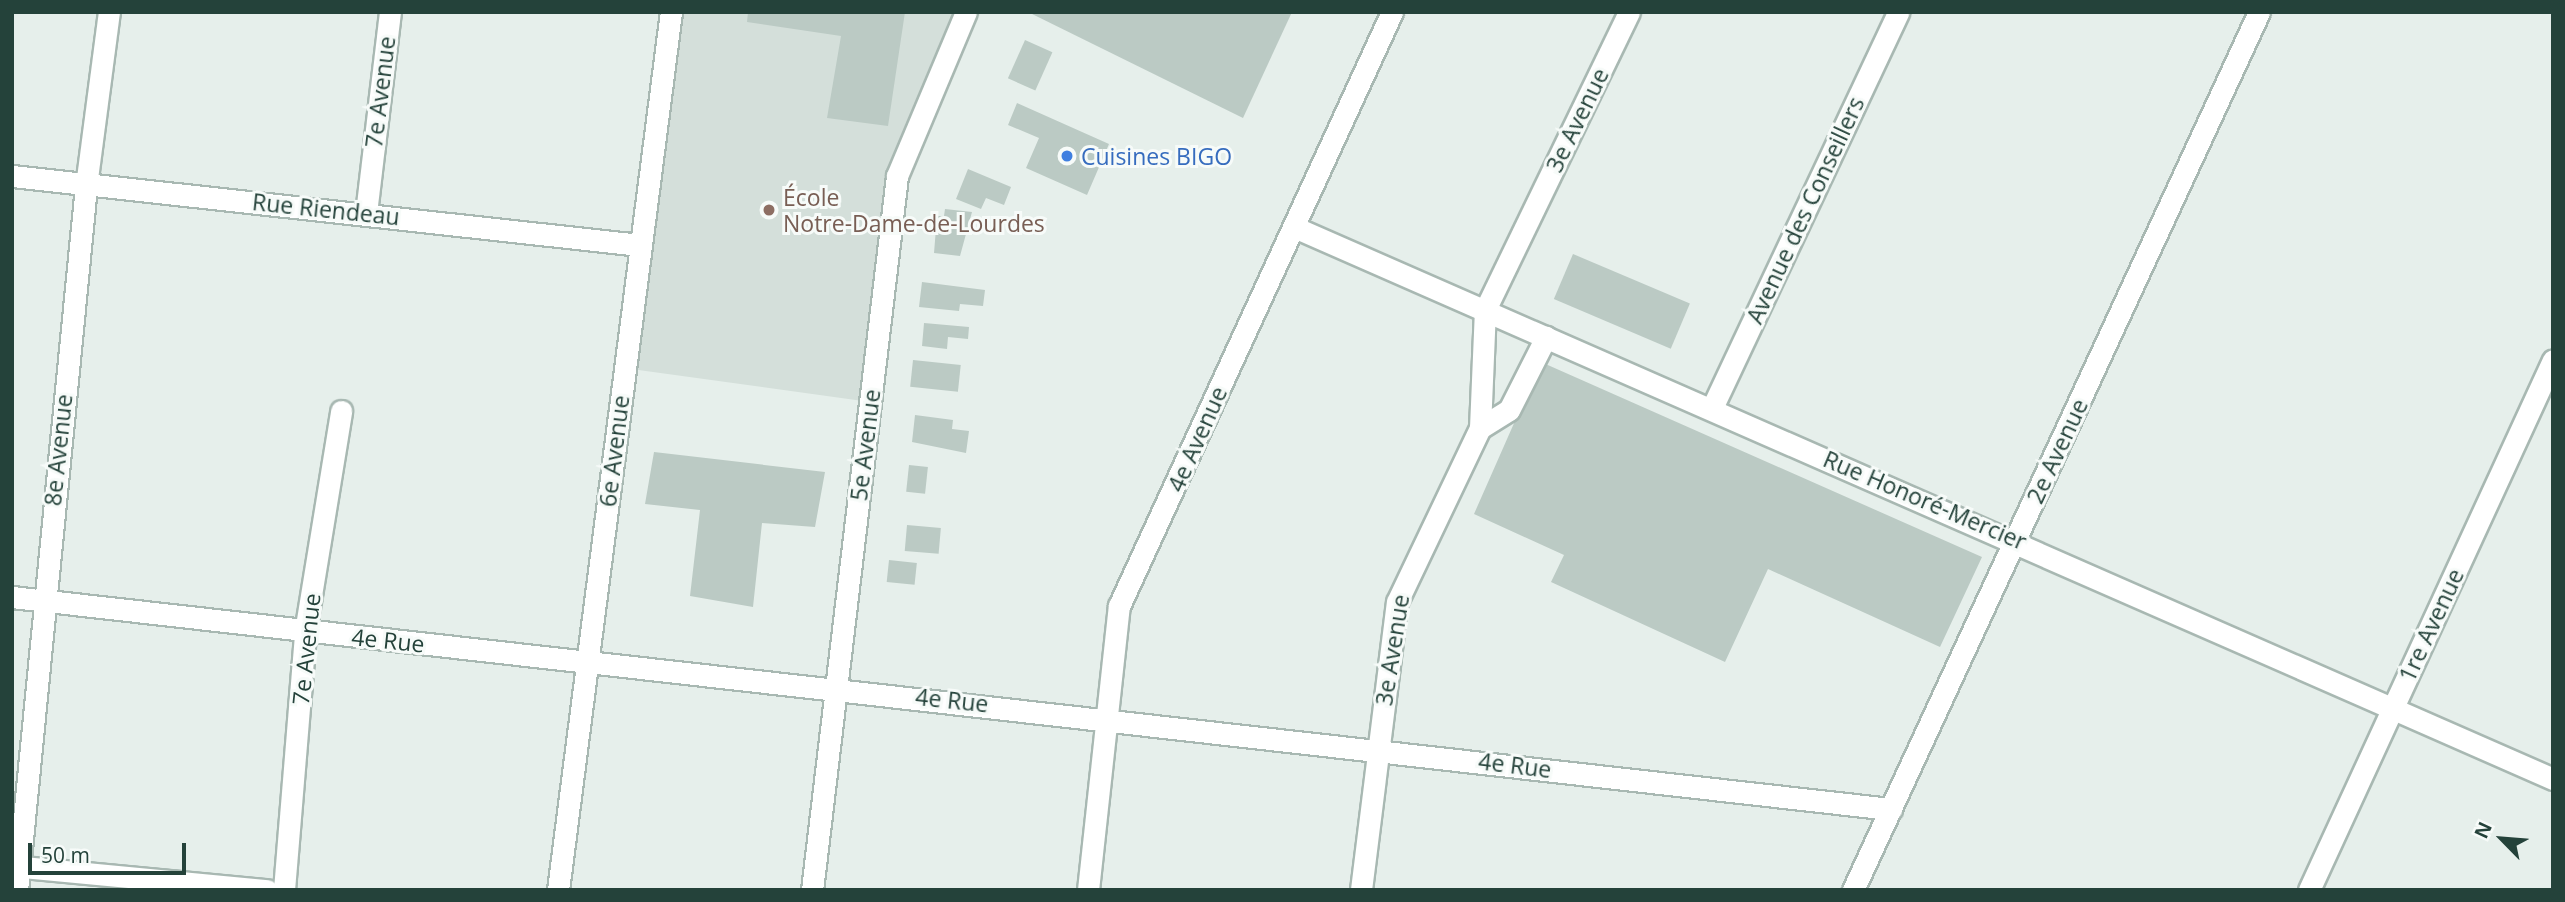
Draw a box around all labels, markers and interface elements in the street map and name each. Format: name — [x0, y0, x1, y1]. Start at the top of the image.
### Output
street label: 7e Avenue — [359, 35, 401, 149]
street label: 3e Avenue — [1540, 64, 1614, 176]
street label: Avenue des Conseillers — [1740, 92, 1870, 328]
place label: Cuisines BIGO — [1081, 142, 1232, 170]
marker: Cuisines BIGO — [1059, 148, 1075, 164]
place label: École Notre-Dame-de-Lourdes — [783, 183, 1045, 237]
street label: Rue Riendeau — [251, 188, 401, 230]
marker: École Notre-Dame-de-Lourdes — [761, 202, 777, 218]
street label: 4e Avenue — [1162, 382, 1232, 496]
street label: 5e Avenue — [844, 388, 886, 502]
street label: 8e Avenue — [38, 393, 78, 507]
street label: 6e Avenue — [593, 394, 635, 508]
street label: 2e Avenue — [2021, 394, 2093, 508]
street label: Rue Honoré-Mercier — [1819, 445, 2031, 555]
street label: 1re Avenue — [2393, 564, 2469, 686]
street label: 7e Avenue — [286, 592, 326, 706]
street label: 3e Avenue — [1370, 592, 1414, 708]
street label: 4e Rue — [350, 622, 426, 658]
street label: 4e Rue — [914, 682, 990, 718]
street label: 4e Rue — [1477, 747, 1553, 783]
north arrow — [2467, 804, 2537, 874]
text: N — [2468, 818, 2498, 843]
scale bar — [32, 828, 189, 872]
text: 50 m — [41, 841, 90, 869]

